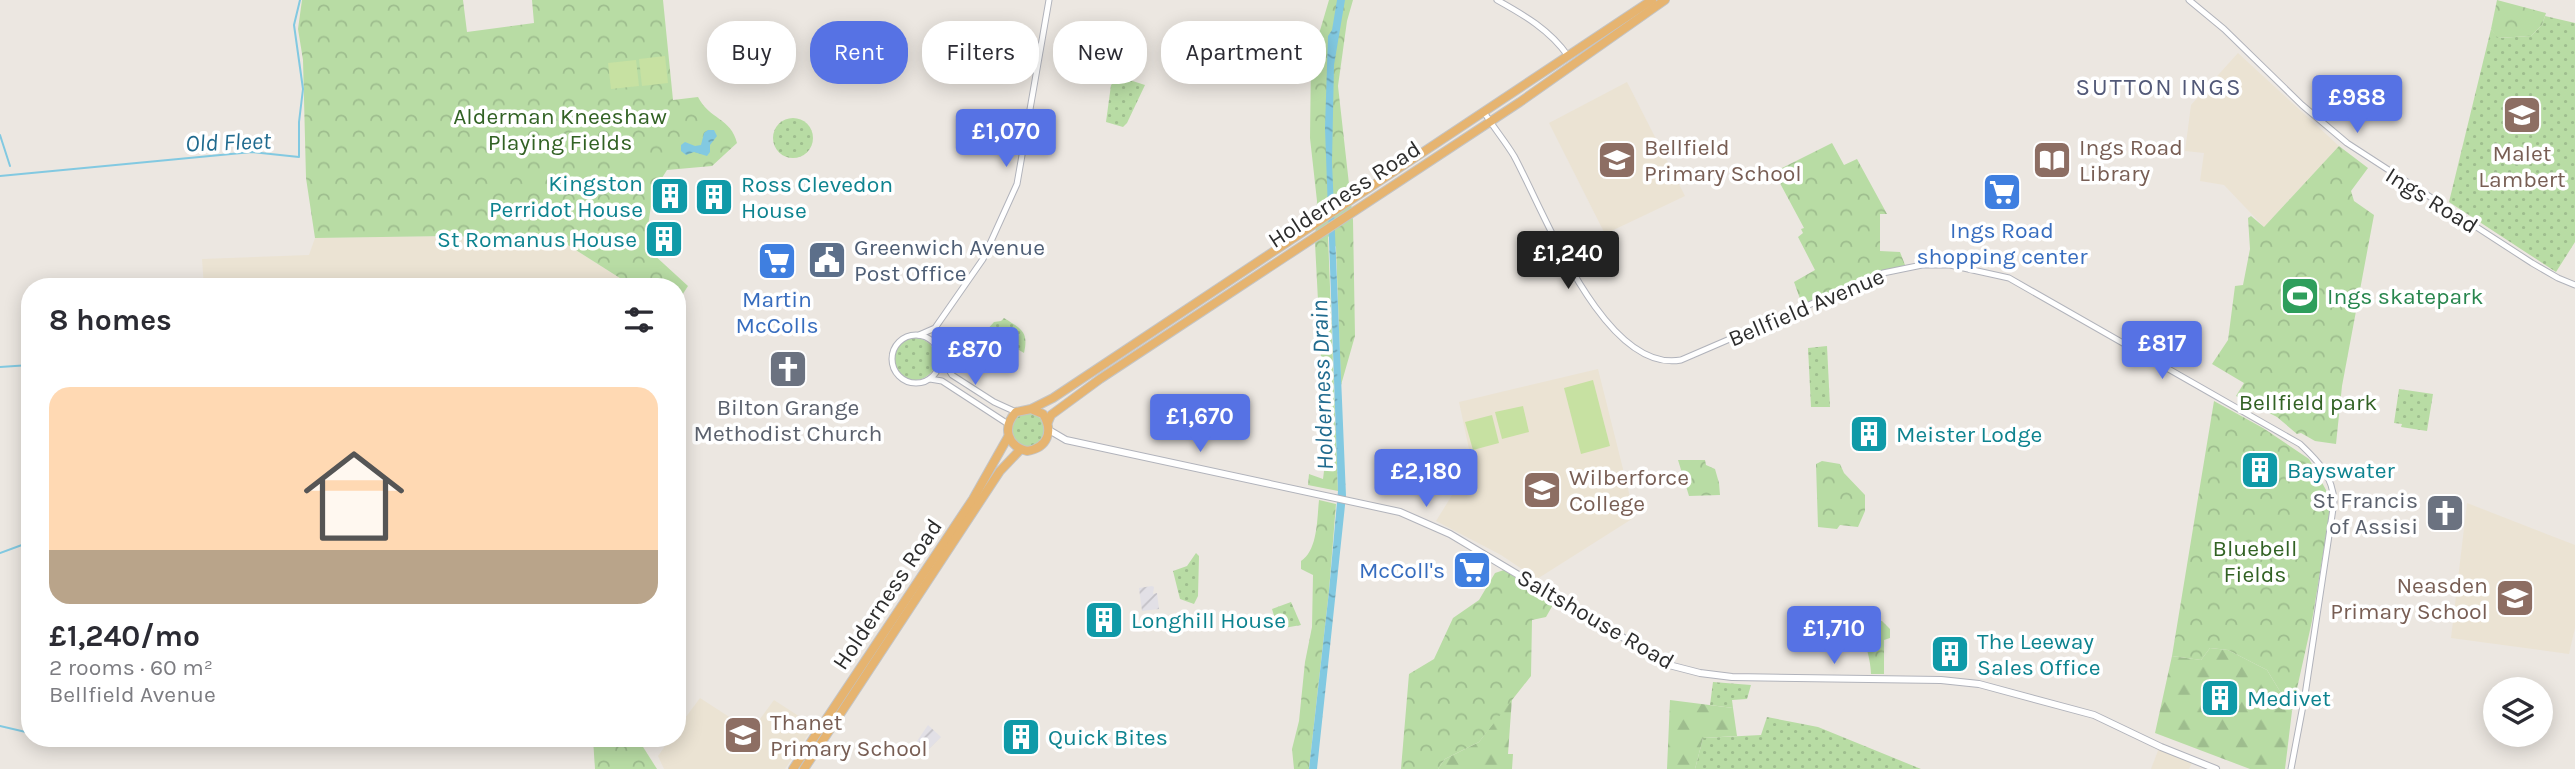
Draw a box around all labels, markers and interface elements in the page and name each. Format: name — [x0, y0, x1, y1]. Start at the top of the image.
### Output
chip: Buy — [707, 21, 796, 84]
chip: Rent — [810, 21, 908, 84]
chip: Filters — [922, 21, 1039, 84]
chip: New — [1053, 21, 1147, 84]
chip: Apartment — [1161, 21, 1326, 84]
district label: SUTTON INGS — [2076, 73, 2242, 101]
pin: £988 — [2316, 76, 2398, 135]
text: £988 — [2328, 84, 2386, 111]
school or university icon: Malet Lambert — [2501, 94, 2543, 136]
park label: Alderman Kneeshaw Playing Fields — [453, 103, 667, 156]
pin: £1,070 — [949, 110, 1063, 169]
text: £1,070 — [972, 118, 1040, 145]
water label: Old Fleet — [185, 126, 272, 157]
place label: Bellfield Primary School — [1644, 134, 1802, 187]
place label: Ings Road Library — [2079, 134, 2183, 187]
street label: Holderness Road — [1263, 135, 1426, 254]
school or university icon: Bellfield Primary School — [1596, 139, 1638, 181]
library icon: Ings Road Library — [2031, 139, 2073, 181]
place label: Malet Lambert — [2478, 140, 2566, 193]
street label: Ings Road — [2381, 161, 2483, 239]
place label: Kingston Perridot House — [489, 170, 643, 223]
place label: Ross Clevedon House — [741, 171, 893, 224]
supermarket icon: Ings Road shopping center — [1981, 171, 2023, 213]
building icon: Kingston Perridot House — [649, 175, 691, 217]
building icon: Ross Clevedon House — [693, 176, 735, 218]
place label: Ings Road shopping center — [1917, 217, 2088, 270]
building icon: St Romanus House — [643, 218, 685, 260]
place label: St Romanus House — [437, 226, 637, 253]
pin: £1,240 — [1511, 232, 1625, 291]
place label: Greenwich Avenue Post Office — [854, 234, 1045, 287]
public building icon: Greenwich Avenue Post Office — [806, 239, 848, 281]
supermarket icon: Martin McColls — [756, 240, 798, 282]
text: £1,240 — [1533, 240, 1603, 267]
street label: Bellfield Avenue — [1724, 262, 1888, 352]
sports icon: Ings skatepark — [2279, 275, 2321, 317]
place label: Ings skatepark — [2327, 283, 2483, 310]
place label: Martin McColls — [736, 286, 818, 339]
water label: Holderness Drain — [1305, 299, 1339, 471]
icon: filters — [620, 301, 658, 339]
text: 8 homes — [49, 302, 172, 338]
pin: £817 — [2121, 322, 2203, 381]
pin: £870 — [934, 328, 1016, 387]
text: £817 — [2138, 330, 2186, 357]
text: £870 — [948, 336, 1002, 363]
church icon: Bilton Grange Methodist Church — [767, 348, 809, 390]
park label: Bellfield park — [2239, 389, 2377, 416]
place label: Bilton Grange Methodist Church — [693, 394, 883, 447]
pin: £1,670 — [1143, 394, 1257, 454]
text: £1,670 — [1166, 403, 1234, 430]
building icon: Meister Lodge — [1848, 413, 1890, 455]
place label: Meister Lodge — [1896, 421, 2042, 448]
icon: home — [291, 433, 417, 559]
pin: £2,180 — [1369, 449, 1483, 509]
building icon: Bayswater — [2239, 449, 2281, 491]
place label: Bayswater — [2287, 457, 2396, 484]
text: £2,180 — [1390, 458, 1462, 485]
place label: Wilberforce College — [1569, 464, 1689, 517]
school or university icon: Wilberforce College — [1521, 469, 1563, 511]
place label: St Francis of Assisi — [2312, 487, 2418, 540]
church icon: St Francis of Assisi — [2424, 492, 2466, 534]
street label: Holderness Road — [827, 514, 948, 675]
park label: Bluebell Fields — [2213, 535, 2297, 588]
supermarket icon: McColl's — [1451, 549, 1493, 591]
place label: McColl's — [1359, 557, 1445, 584]
street label: Saltshouse Road — [1513, 564, 1679, 675]
place label: Neasden Primary School — [2330, 572, 2488, 625]
school or university icon: Neasden Primary School — [2494, 577, 2536, 619]
building icon: Longhill House — [1083, 599, 1125, 641]
pin: £1,710 — [1777, 606, 1891, 666]
place label: Longhill House — [1131, 607, 1286, 634]
text: £1,710 — [1803, 615, 1865, 642]
text: £1,240/mo — [49, 618, 200, 654]
place label: The Leeway Sales Office — [1977, 628, 2101, 681]
building icon: The Leeway Sales Office — [1929, 633, 1971, 675]
text: 2 rooms · 60 m² — [49, 654, 213, 681]
building icon: Medivet — [2199, 677, 2241, 719]
map controls — [2483, 677, 2553, 747]
button: layers — [2483, 677, 2553, 747]
text: Bellfield Avenue — [49, 681, 216, 708]
place label: Medivet — [2247, 685, 2331, 712]
place label: Thanet Primary School — [770, 709, 928, 762]
school or university icon: Thanet Primary School — [722, 714, 764, 756]
building icon: Quick Bites — [1000, 716, 1042, 758]
place label: Quick Bites — [1048, 724, 1168, 751]

